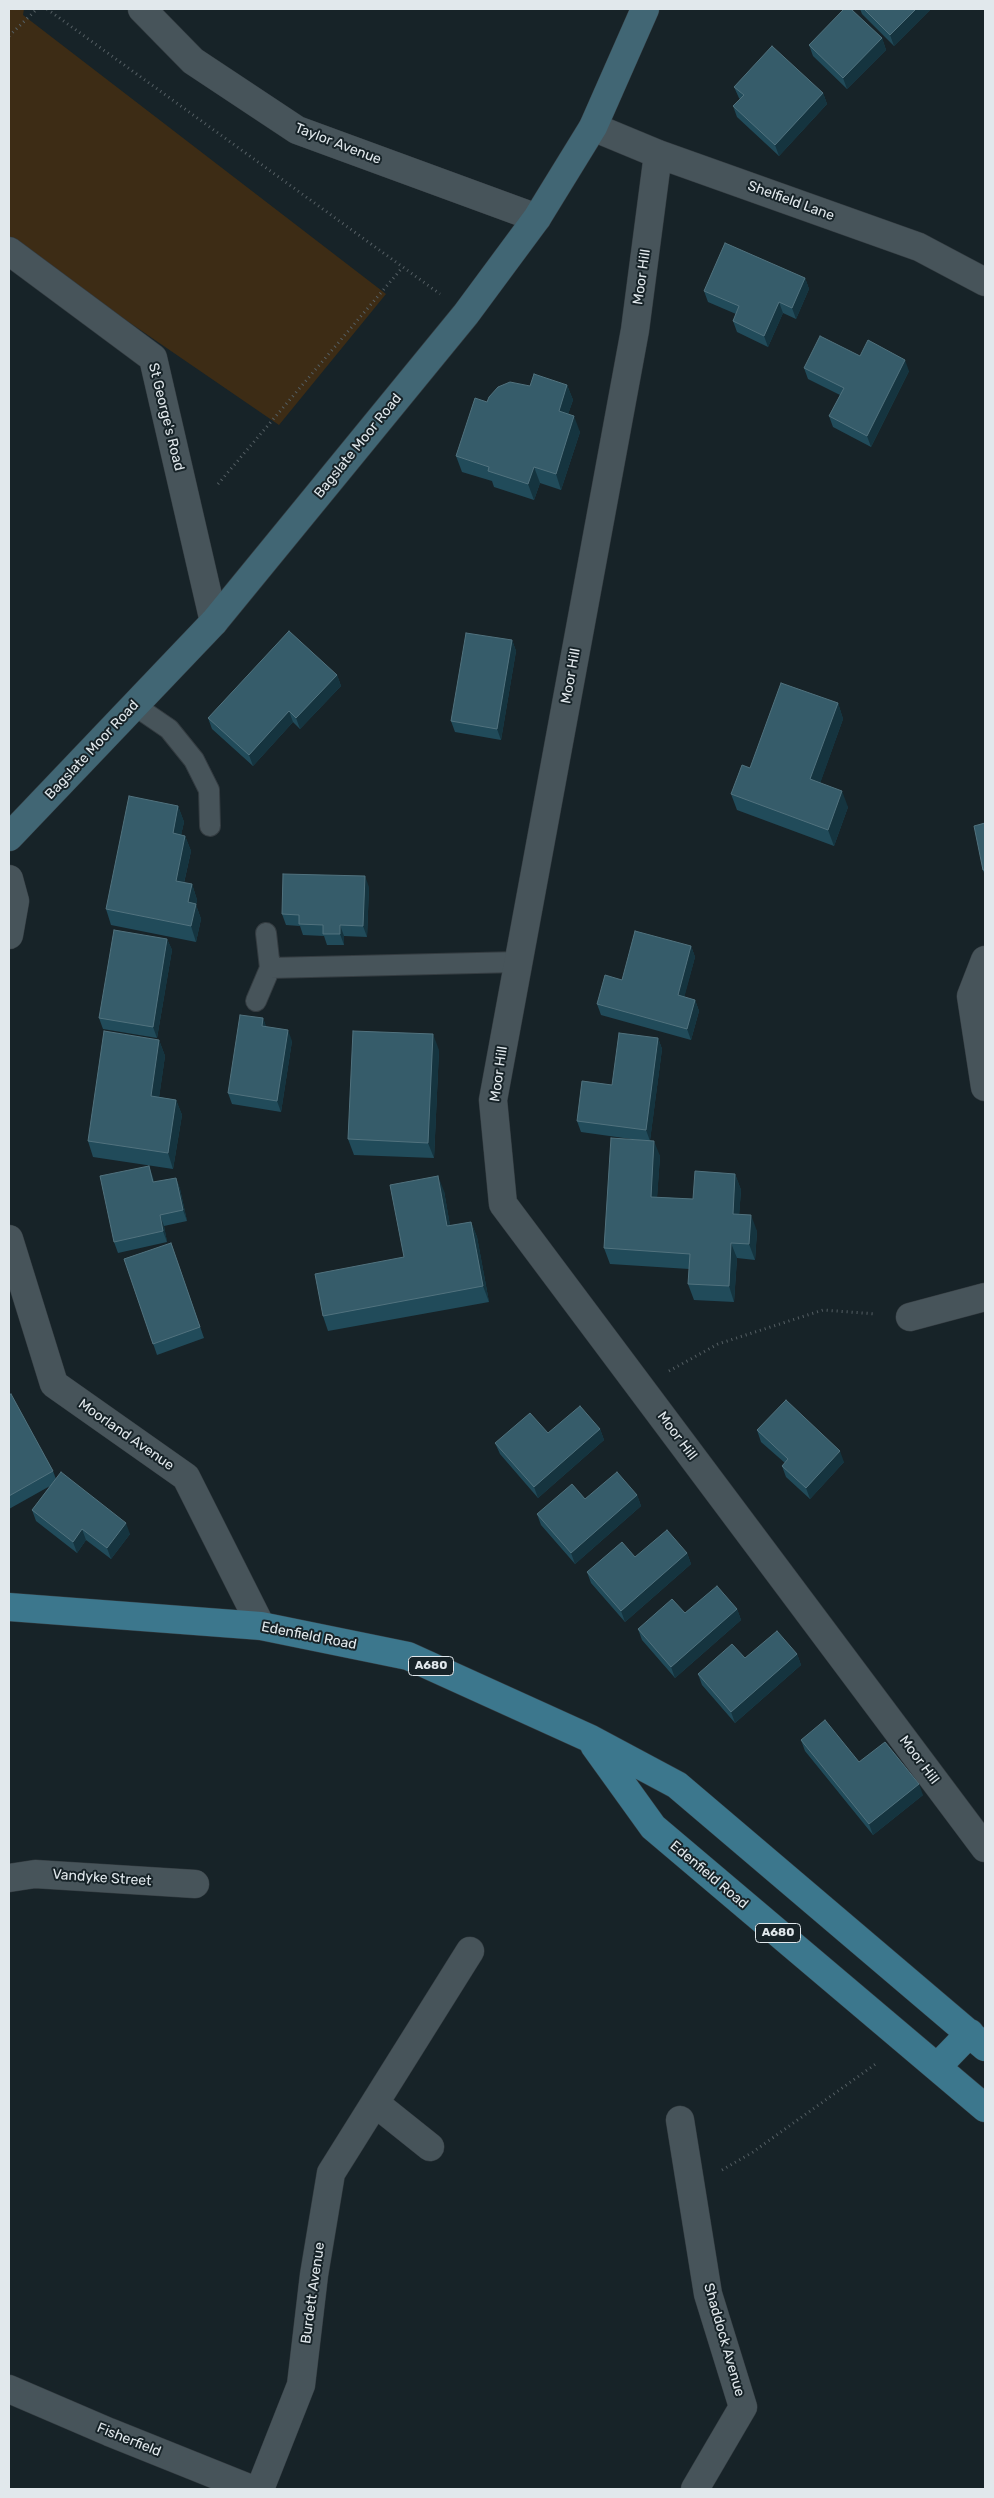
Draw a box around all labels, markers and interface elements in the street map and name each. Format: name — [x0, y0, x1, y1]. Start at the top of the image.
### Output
street label: Taylor Avenue — [292, 120, 384, 168]
street label: Shelfield Lane — [745, 178, 837, 224]
street label: Moor Hill — [630, 248, 654, 306]
street label: St George's Road — [144, 361, 188, 473]
street label: Bagslate Moor Road — [311, 390, 405, 502]
street label: Moor Hill — [558, 647, 584, 705]
street label: Bagslate Moor Road — [42, 697, 142, 803]
street label: Moor Hill — [487, 1045, 511, 1103]
street label: Moorland Avenue — [75, 1396, 177, 1474]
street label: Moor Hill — [653, 1409, 701, 1463]
street label: Edenfield Road — [260, 1619, 358, 1653]
road number: A680 — [408, 1656, 454, 1675]
street label: Moor Hill — [895, 1733, 943, 1787]
street label: Edenfield Road — [667, 1837, 751, 1913]
street label: Vandyke Street — [52, 1866, 152, 1890]
road number: A680 — [756, 1924, 800, 1942]
street label: Burdett Avenue — [298, 2241, 328, 2345]
street label: Shaddock Avenue — [700, 2281, 748, 2399]
street label: Fisherfield — [94, 2420, 164, 2460]

